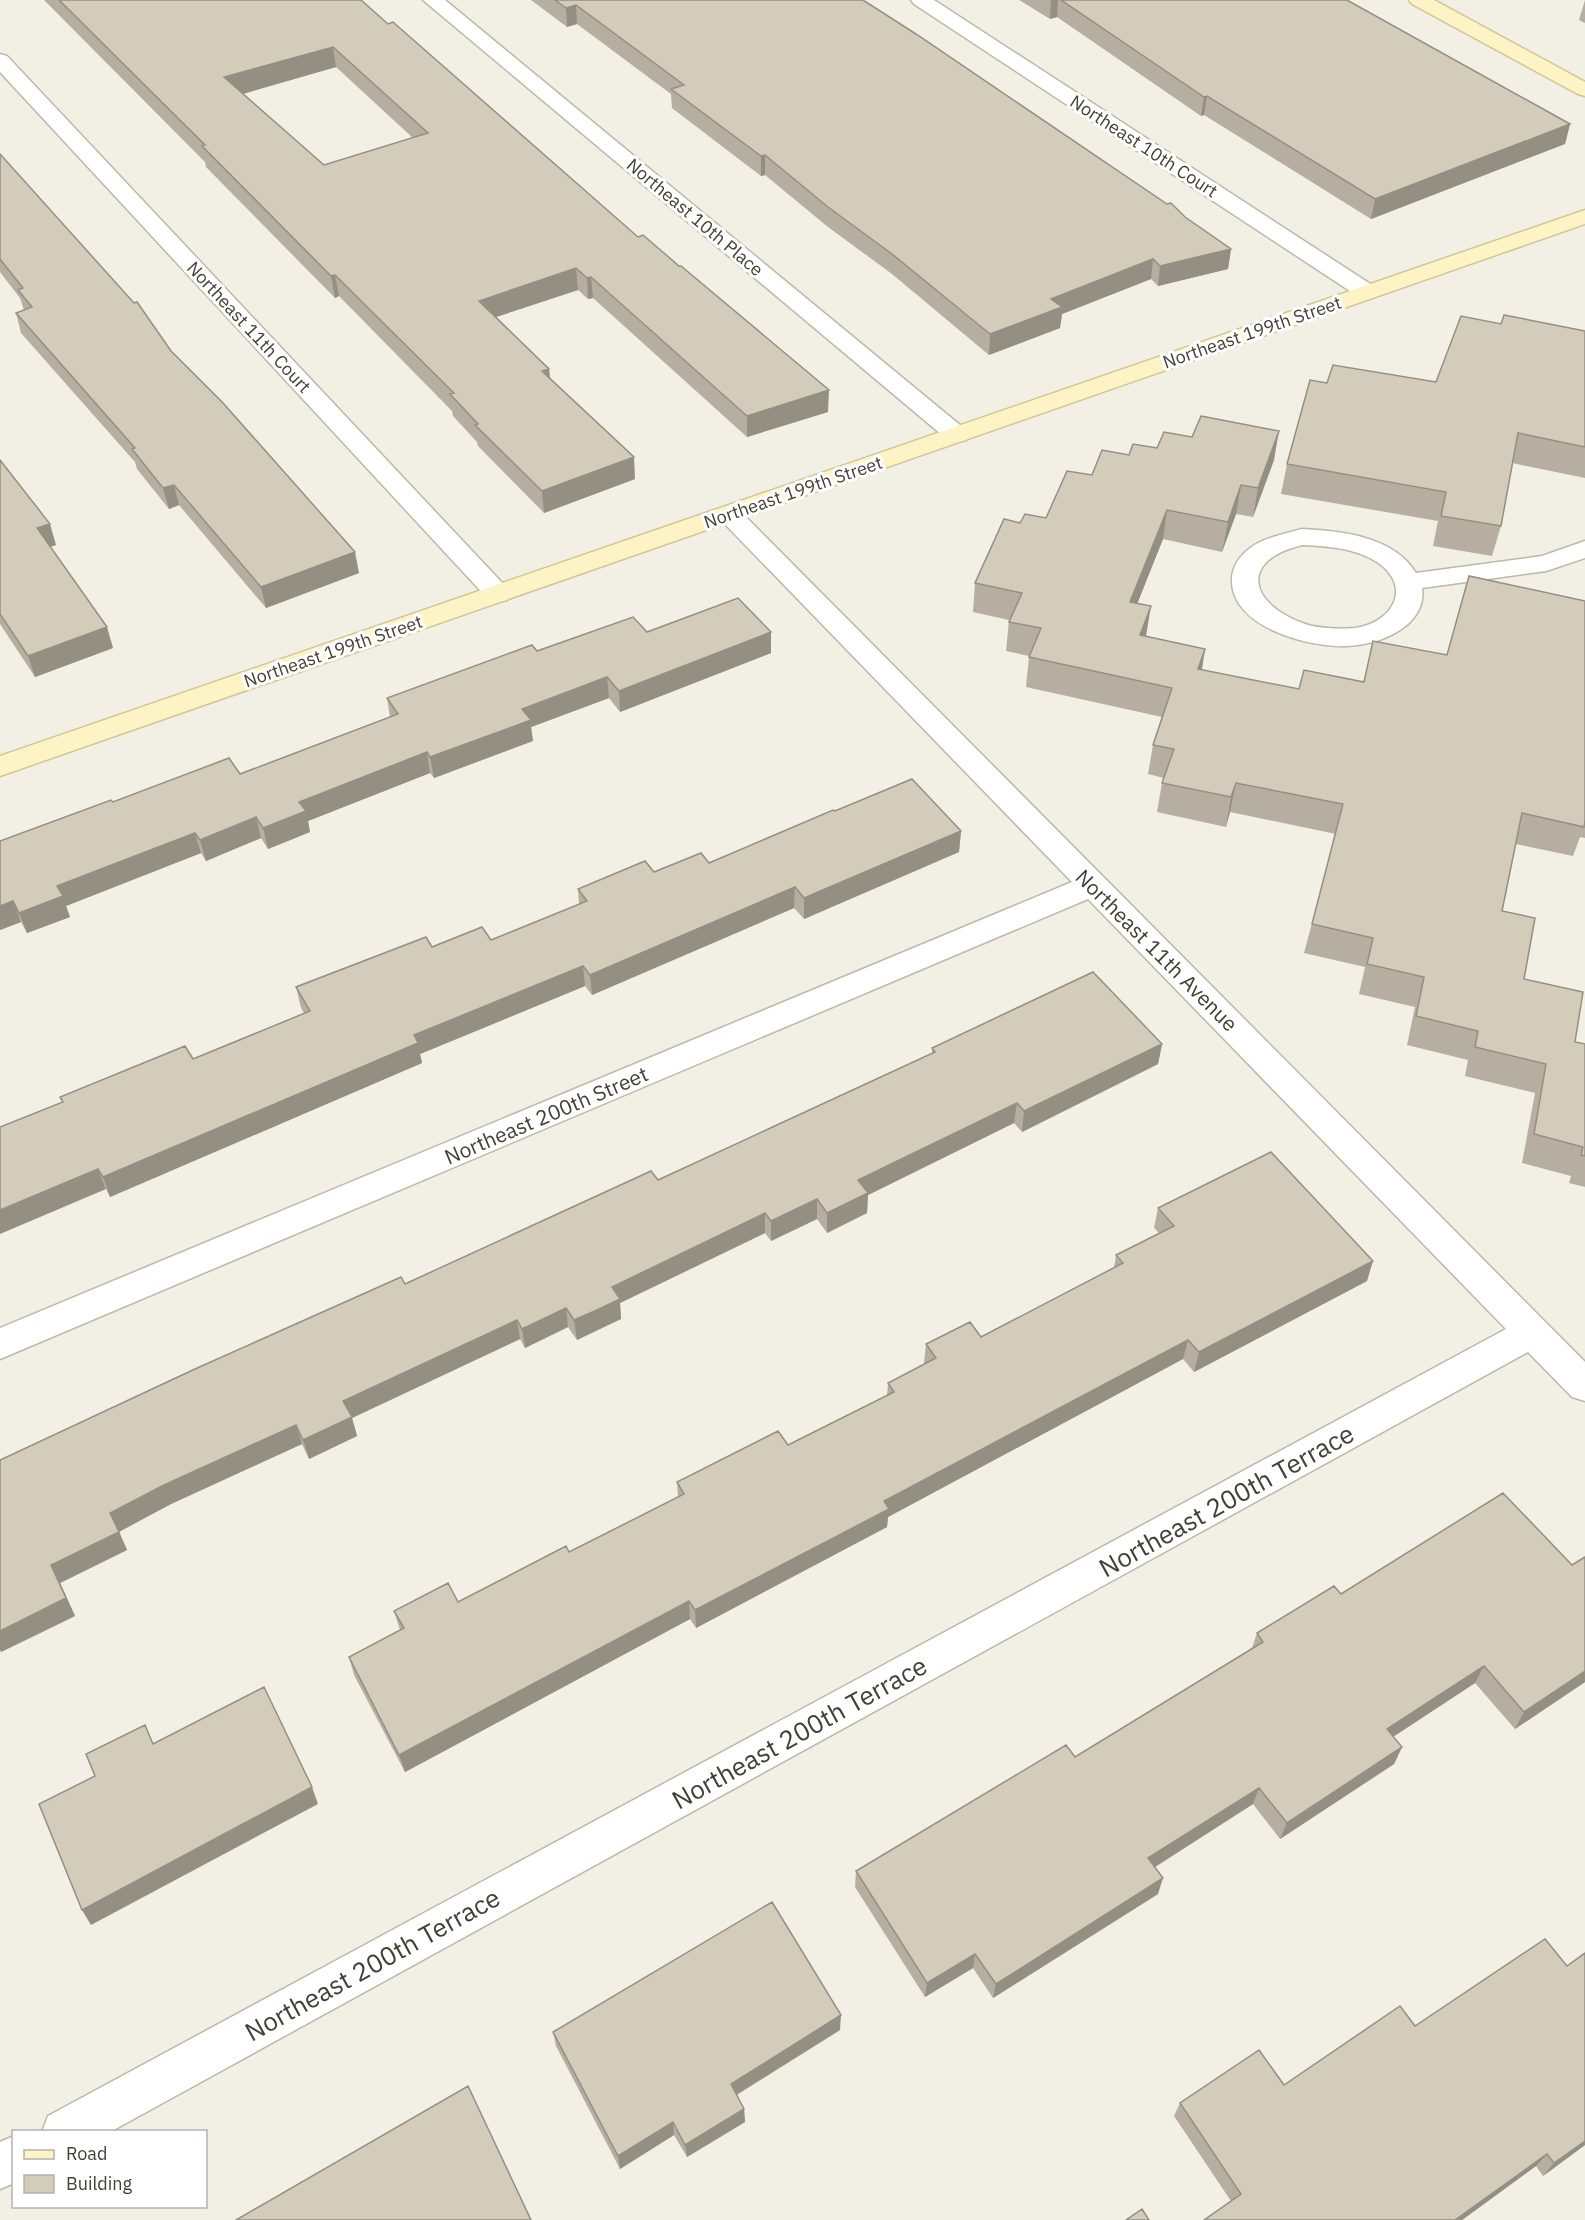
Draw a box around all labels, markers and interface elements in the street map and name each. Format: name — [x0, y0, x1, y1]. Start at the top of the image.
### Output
street label: Northeast 10th Court — [1066, 90, 1222, 202]
street label: Northeast 10th Place — [622, 153, 768, 281]
street label: Northeast 11th Court — [182, 256, 316, 398]
street label: Northeast 199th Street — [1160, 291, 1344, 373]
street label: Northeast 199th Street — [701, 451, 885, 533]
street label: Northeast 199th Street — [241, 610, 425, 692]
street label: Northeast 11th Avenue — [1070, 863, 1244, 1037]
street label: Northeast 200th Street — [440, 1059, 652, 1171]
street label: Northeast 200th Terrace — [1092, 1416, 1360, 1584]
street label: Northeast 200th Terrace — [665, 1648, 933, 1816]
street label: Northeast 200th Terrace — [238, 1880, 506, 2048]
legend — [12, 2130, 207, 2208]
text: Road — [66, 2142, 107, 2165]
text: Building — [66, 2172, 133, 2195]

